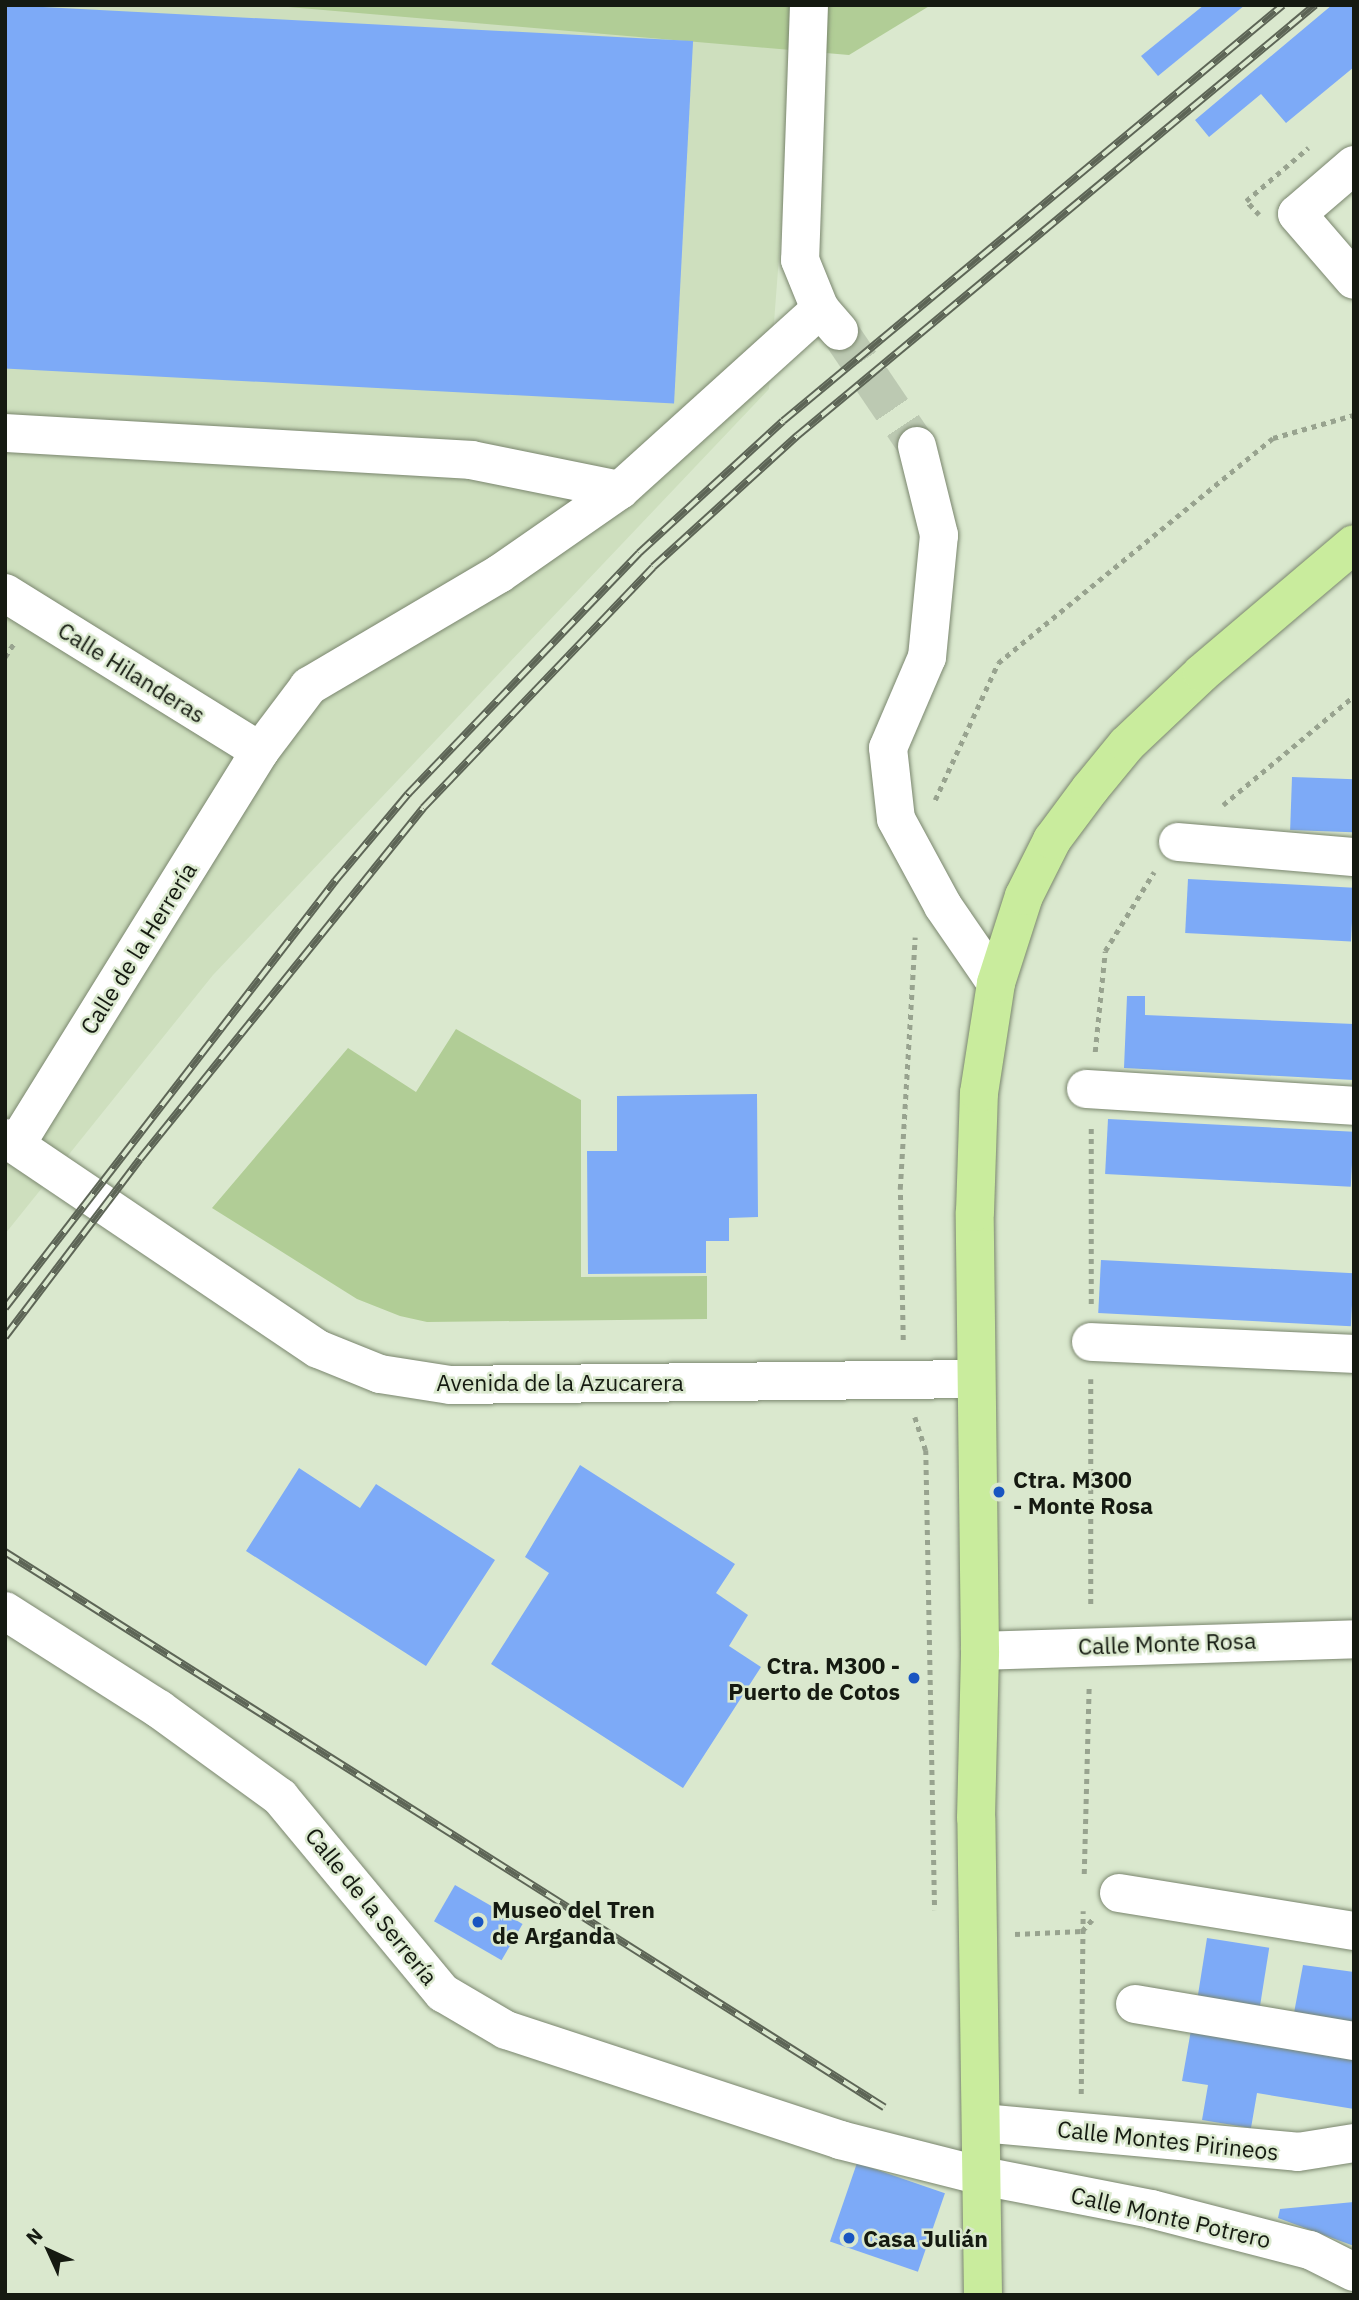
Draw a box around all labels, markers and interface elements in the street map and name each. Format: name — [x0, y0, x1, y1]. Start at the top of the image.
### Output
street label: Calle Hilanderas — [53, 616, 211, 728]
street label: Calle de la Herrería — [74, 857, 202, 1039]
street label: Avenida de la Azucarera — [436, 1368, 684, 1396]
place label: Ctra. M300 - Monte Rosa — [1013, 1465, 1153, 1519]
marker: Ctra. M300 - Monte Rosa — [991, 1484, 1007, 1500]
street label: Calle Monte Rosa — [1077, 1626, 1257, 1660]
place label: Ctra. M300 - Puerto de Cotos — [728, 1651, 900, 1705]
marker: Ctra. M300 - Puerto de Cotos — [906, 1670, 922, 1686]
street label: Calle de la Serrería — [300, 1822, 444, 1990]
place label: Museo del Tren de Arganda — [492, 1895, 655, 1949]
marker: Museo del Tren de Arganda — [470, 1914, 486, 1930]
street label: Calle Montes Pirineos — [1056, 2115, 1280, 2165]
street label: Calle Monte Potrero — [1068, 2181, 1274, 2253]
north arrow — [14, 2216, 84, 2286]
text: N — [21, 2223, 47, 2250]
place label: Casa Julián — [863, 2224, 988, 2252]
marker: Casa Julián — [841, 2230, 857, 2246]

